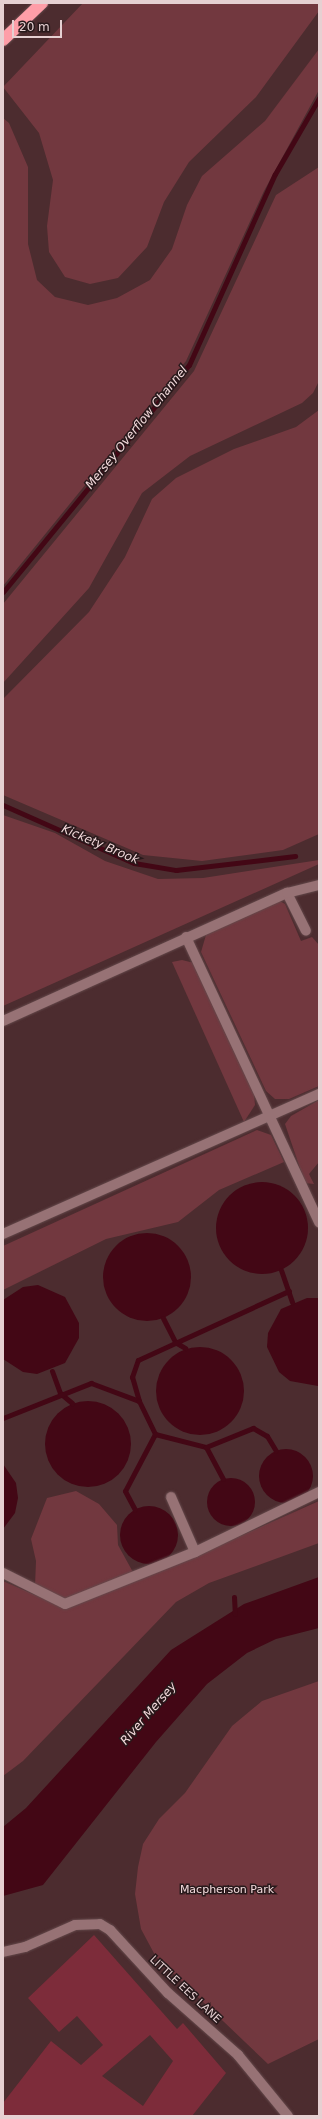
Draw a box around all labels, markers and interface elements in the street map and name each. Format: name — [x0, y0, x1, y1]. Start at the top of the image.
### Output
scale bar — [14, 12, 64, 38]
text: 20 m — [19, 20, 50, 34]
water label: Mersey Overflow Channel — [83, 364, 191, 492]
water label: Kickety Brook — [59, 822, 141, 868]
water label: River Mersey — [118, 1680, 180, 1748]
park label: Macpherson Park — [180, 1883, 274, 1897]
street label: LITTLE EES LANE — [147, 1954, 223, 2026]

